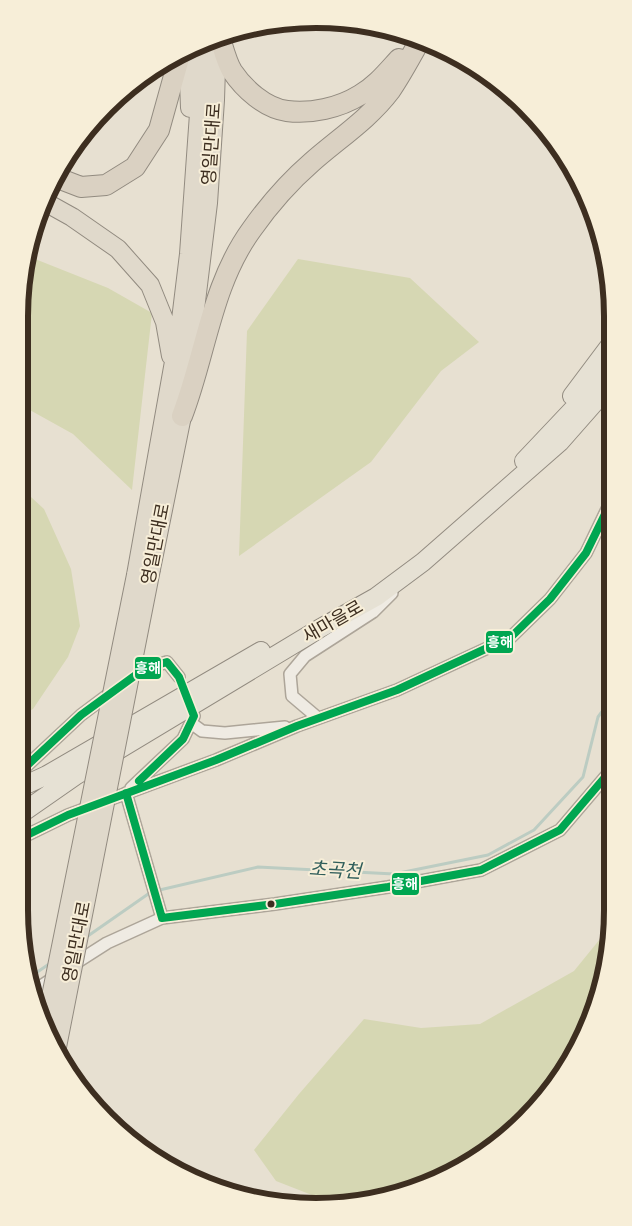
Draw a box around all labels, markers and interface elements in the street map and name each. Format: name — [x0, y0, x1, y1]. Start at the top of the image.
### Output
street label: 영일만대로 — [196, 102, 228, 186]
street label: 영일만대로 — [135, 501, 177, 587]
street label: 새마을로 — [298, 594, 368, 650]
line badge: 흥해 — [485, 630, 514, 654]
text: 흥해 — [487, 632, 513, 653]
line badge: 흥해 — [134, 656, 162, 680]
text: 흥해 — [135, 658, 161, 679]
water label: 초곡천 — [308, 855, 363, 887]
line badge: 흥해 — [391, 872, 420, 896]
text: 흥해 — [392, 874, 418, 895]
street label: 영일만대로 — [56, 899, 98, 985]
unlabelled marker — [266, 899, 276, 909]

